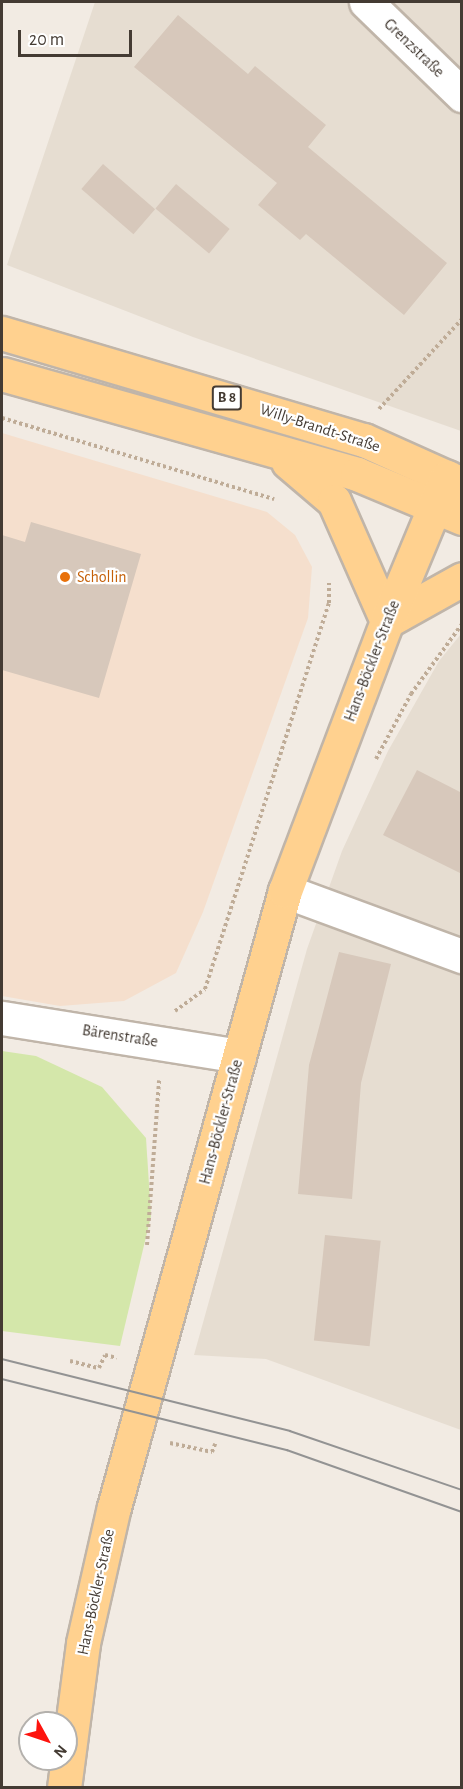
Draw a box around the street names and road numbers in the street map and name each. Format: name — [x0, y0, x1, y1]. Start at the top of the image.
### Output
street label: Grenzstraße — [380, 15, 448, 81]
road number: B 8 — [210, 386, 244, 410]
street label: Willy-Brandt-Straße — [258, 400, 382, 456]
street label: Hans-Böckler-Straße — [340, 598, 404, 724]
street label: Bärenstraße — [81, 1021, 159, 1051]
street label: Hans-Böckler-Straße — [195, 1058, 247, 1186]
street label: Hans-Böckler-Straße — [73, 1527, 119, 1657]

